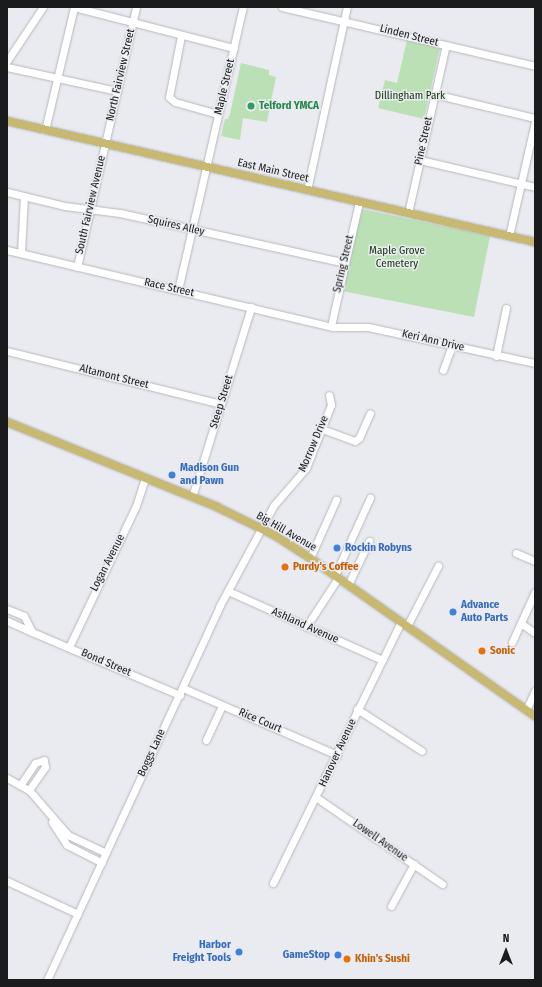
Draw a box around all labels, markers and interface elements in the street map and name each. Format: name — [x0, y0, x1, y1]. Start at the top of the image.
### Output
street label: Linden Street — [378, 22, 440, 50]
street label: North Fairview Street — [104, 28, 138, 122]
street label: Maple Street — [212, 58, 238, 116]
park label: Dillingham Park — [375, 89, 445, 103]
place label: Telford YMCA — [259, 99, 319, 113]
marker: Telford YMCA — [246, 101, 256, 111]
street label: Pine Street — [412, 115, 436, 167]
street label: South Fairview Avenue — [73, 154, 109, 256]
street label: East Main Street — [236, 156, 310, 186]
street label: Squires Alley — [146, 213, 206, 239]
street label: Spring Street — [331, 234, 357, 294]
park label: Maple Grove Cemetery — [369, 245, 425, 271]
street label: Race Street — [143, 276, 195, 300]
street label: Keri Ann Drive — [401, 327, 465, 355]
street label: Altamont Street — [78, 362, 150, 392]
street label: Steep Street — [208, 374, 236, 430]
street label: Morrow Drive — [296, 414, 332, 474]
place label: Madison Gun and Pawn — [180, 462, 239, 488]
marker: Madison Gun and Pawn — [167, 470, 177, 480]
street label: Big Hill Avenue — [254, 509, 318, 555]
street label: Logan Avenue — [88, 532, 128, 594]
place label: Rockin Robyns — [345, 541, 412, 555]
marker: Rockin Robyns — [332, 543, 342, 553]
place label: Purdy's Coffee — [293, 560, 359, 574]
marker: Purdy's Coffee — [280, 562, 290, 572]
place label: Advance Auto Parts — [461, 599, 508, 625]
street label: Ashland Avenue — [269, 605, 341, 647]
marker: Advance Auto Parts — [448, 607, 458, 617]
place label: Sonic — [490, 644, 515, 658]
marker: Sonic — [477, 646, 487, 656]
street label: Bond Street — [79, 647, 133, 679]
street label: Rice Court — [236, 706, 284, 736]
street label: Hanover Avenue — [317, 717, 359, 789]
street label: Boggs Lane — [135, 727, 169, 779]
street label: Lowell Avenue — [350, 817, 410, 865]
north arrow — [486, 931, 526, 971]
text: N — [503, 932, 509, 945]
place label: Harbor Freight Tools — [173, 939, 231, 965]
marker: Harbor Freight Tools — [234, 947, 244, 957]
place label: GameStop — [283, 948, 330, 962]
marker: GameStop — [333, 950, 343, 960]
place label: Khin's Sushi — [355, 952, 410, 966]
marker: Khin's Sushi — [342, 954, 352, 964]

